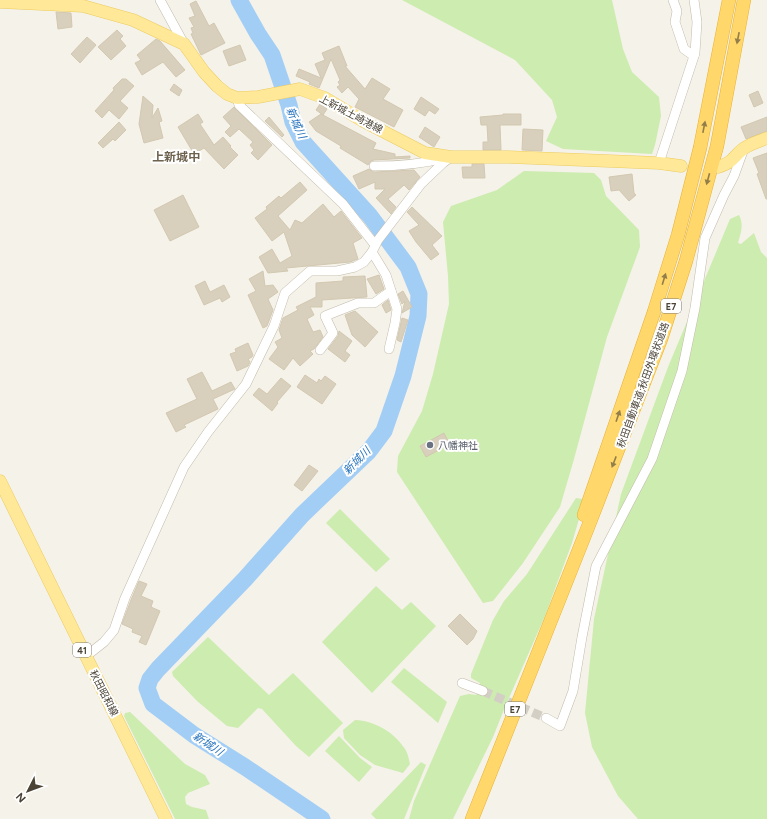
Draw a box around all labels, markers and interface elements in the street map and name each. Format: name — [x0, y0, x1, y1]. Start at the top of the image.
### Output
one-way arrow — [734, 32, 740, 44]
street label: 上新城土崎港線 — [317, 92, 385, 136]
water label: 新城川 — [283, 105, 309, 142]
one-way arrow — [702, 120, 708, 133]
district label: 上新城中 — [152, 150, 200, 164]
one-way arrow — [705, 173, 711, 185]
one-way arrow — [661, 273, 667, 285]
road number: E7 — [661, 299, 681, 313]
street label: 秋田自動車道;秋田外環状道路 — [614, 320, 672, 450]
one-way arrow — [615, 409, 621, 421]
place label: 八幡神社 — [438, 439, 478, 452]
marker: 八幡神社 — [425, 440, 435, 450]
water label: 新城川 — [341, 444, 374, 477]
one-way arrow — [610, 456, 616, 468]
road number: 41 — [73, 643, 91, 657]
street label: 秋田昭和線 — [87, 668, 121, 718]
road number: E7 — [505, 702, 525, 716]
water label: 新城川 — [191, 729, 226, 759]
north arrow — [8, 771, 48, 811]
text: N — [13, 790, 29, 805]

